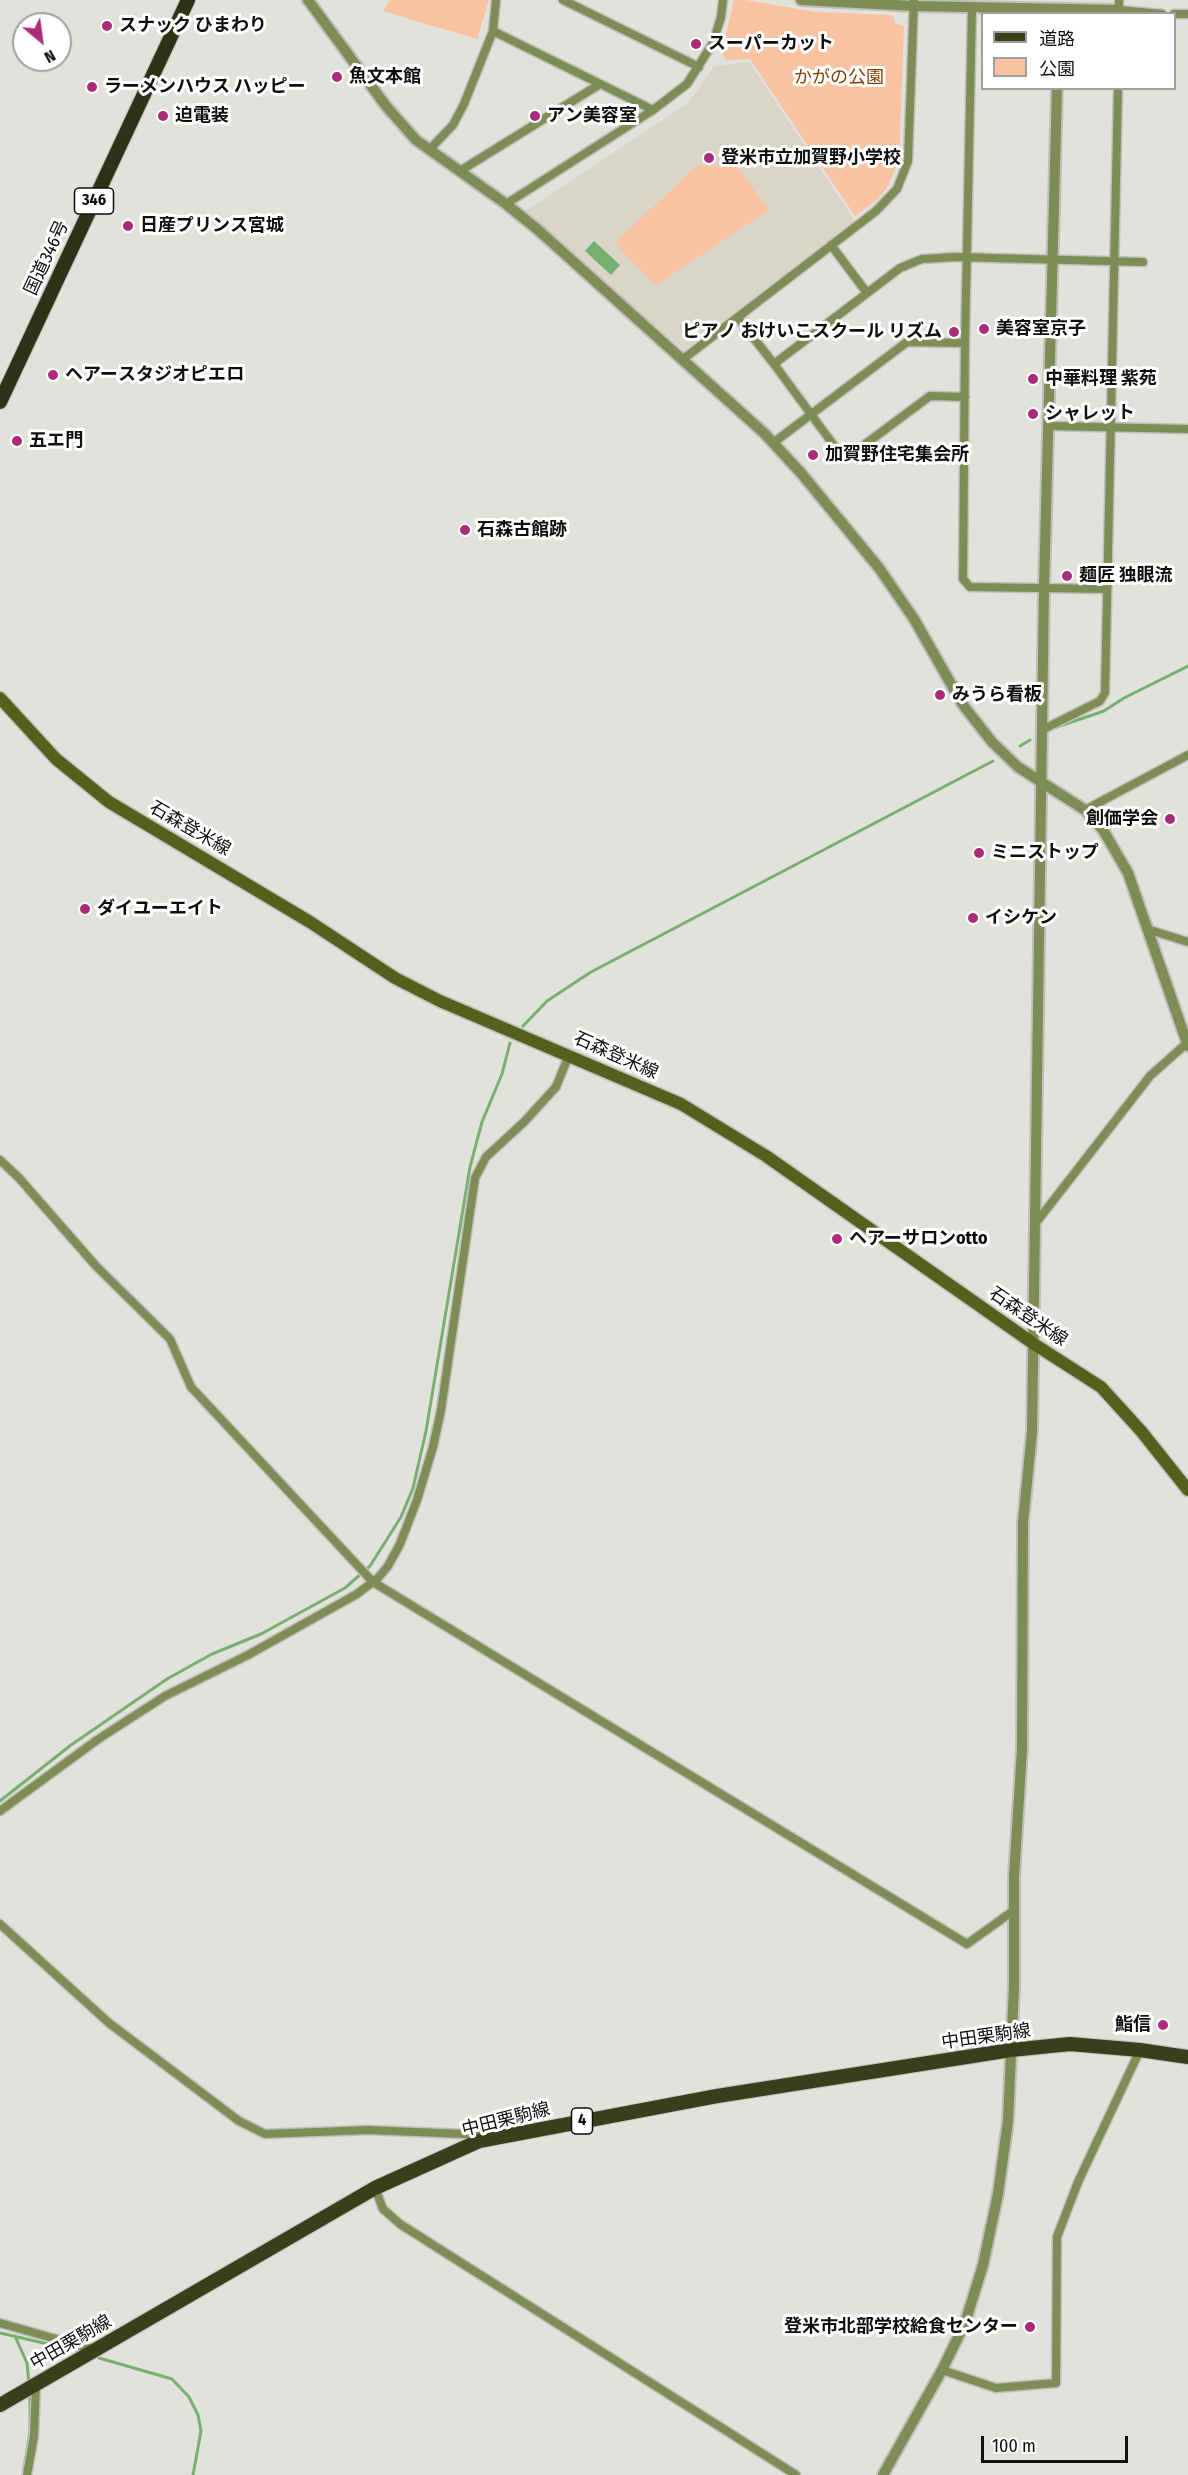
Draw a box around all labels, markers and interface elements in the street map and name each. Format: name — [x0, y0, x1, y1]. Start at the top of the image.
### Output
north arrow — [12, 12, 72, 72]
legend — [981, 12, 1176, 90]
place label: スナック ひまわり — [119, 15, 267, 37]
marker: スナック ひまわり — [100, 19, 114, 33]
text: 道路 — [1039, 28, 1075, 50]
place label: スーパーカット — [708, 33, 834, 55]
marker: スーパーカット — [689, 37, 703, 51]
text: N — [41, 46, 59, 67]
text: 公園 — [1039, 58, 1075, 80]
place label: 魚文本館 — [349, 66, 421, 88]
park label: かがの公園 — [794, 67, 884, 89]
marker: 魚文本館 — [330, 70, 344, 84]
place label: ラーメンハウス ハッピー — [104, 76, 306, 98]
marker: ラーメンハウス ハッピー — [85, 80, 99, 94]
place label: 迫電装 — [175, 105, 229, 127]
place label: アン美容室 — [547, 105, 637, 127]
marker: 迫電装 — [156, 109, 170, 123]
marker: アン美容室 — [528, 109, 542, 123]
place label: 登米市立加賀野小学校 — [721, 147, 901, 169]
marker: 登米市立加賀野小学校 — [702, 151, 716, 165]
road number: 346 — [74, 188, 113, 214]
place label: 日産プリンス宮城 — [140, 215, 284, 237]
street label: 国道346号 — [20, 217, 74, 299]
marker: 日産プリンス宮城 — [121, 219, 135, 233]
place label: 美容室京子 — [996, 318, 1086, 340]
place label: ピアノ おけいこスクール リズム — [683, 321, 942, 343]
marker: 美容室京子 — [977, 322, 991, 336]
marker: ピアノ おけいこスクール リズム — [947, 325, 961, 339]
place label: ヘアースタジオピエロ — [65, 364, 244, 386]
marker: ヘアースタジオピエロ — [46, 368, 60, 382]
place label: 中華料理 紫苑 — [1045, 368, 1157, 390]
marker: 中華料理 紫苑 — [1026, 372, 1040, 386]
place label: シャレット — [1045, 403, 1135, 425]
marker: シャレット — [1026, 407, 1040, 421]
place label: 五エ門 — [29, 430, 83, 452]
marker: 五エ門 — [10, 434, 24, 448]
place label: 加賀野住宅集会所 — [825, 444, 969, 466]
marker: 加賀野住宅集会所 — [806, 448, 820, 462]
place label: 石森古館跡 — [477, 519, 567, 541]
marker: 石森古館跡 — [458, 523, 472, 537]
place label: 麺匠 独眼流 — [1079, 565, 1173, 587]
marker: 麺匠 独眼流 — [1060, 569, 1074, 583]
place label: みうら看板 — [952, 684, 1042, 706]
marker: みうら看板 — [933, 688, 947, 702]
street label: 石森登米線 — [146, 797, 234, 861]
place label: 創価学会 — [1086, 808, 1158, 830]
marker: 創価学会 — [1163, 812, 1177, 826]
place label: ミニストップ — [991, 842, 1099, 864]
marker: ミニストップ — [972, 846, 986, 860]
place label: ダイユーエイト — [97, 898, 223, 920]
marker: ダイユーエイト — [78, 902, 92, 916]
place label: イシケン — [985, 907, 1057, 929]
marker: イシケン — [966, 911, 980, 925]
street label: 石森登米線 — [570, 1028, 662, 1084]
place label: ヘアーサロンotto — [849, 1228, 987, 1250]
marker: ヘアーサロンotto — [830, 1232, 844, 1246]
street label: 石森登米線 — [985, 1283, 1071, 1351]
place label: 鮨信 — [1115, 2014, 1151, 2036]
marker: 鮨信 — [1156, 2018, 1170, 2032]
street label: 中田栗駒線 — [940, 2020, 1032, 2054]
street label: 中田栗駒線 — [460, 2099, 552, 2141]
road number: 4 — [572, 2108, 592, 2134]
street label: 中田栗駒線 — [27, 2311, 115, 2375]
place label: 登米市北部学校給食センター — [784, 2316, 1018, 2338]
marker: 登米市北部学校給食センター — [1023, 2320, 1037, 2334]
scale bar — [984, 2424, 1131, 2462]
text: 100 m — [992, 2435, 1036, 2457]

